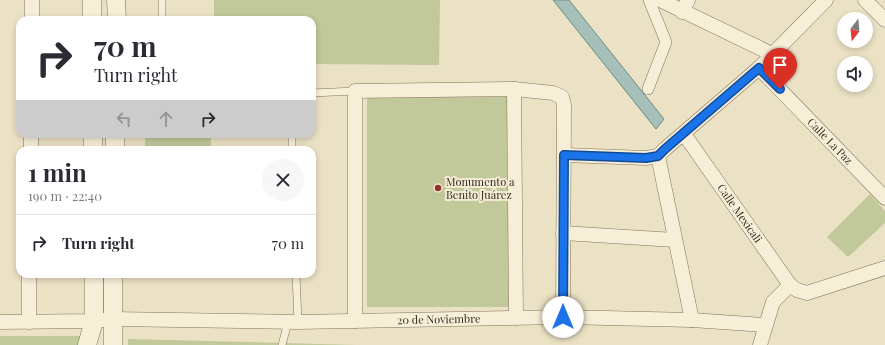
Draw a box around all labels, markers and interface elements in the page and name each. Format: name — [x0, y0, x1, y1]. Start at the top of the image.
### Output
north arrow — [837, 12, 873, 48]
map controls — [837, 12, 873, 92]
text: 70 m — [94, 27, 157, 64]
icon: right — [28, 32, 80, 84]
pin — [763, 48, 797, 89]
icon: arrive — [769, 54, 791, 76]
button: sound — [837, 56, 873, 92]
text: Turn right — [94, 63, 177, 87]
icon: left — [113, 108, 135, 130]
icon: ahead — [155, 108, 177, 130]
icon: right — [197, 108, 219, 130]
street label: Calle La Paz — [804, 114, 856, 167]
text: 1 min — [28, 156, 87, 188]
button: close — [262, 159, 304, 201]
place label: Monumento a Benito Juárez — [446, 174, 515, 202]
street label: Calle Mexicali — [714, 181, 766, 245]
marker: Monumento a Benito Juárez — [433, 183, 443, 193]
text: 190 m · 22:40 — [28, 187, 102, 204]
icon: right — [28, 232, 50, 254]
text: Turn right — [62, 233, 135, 253]
text: 70 m — [272, 233, 304, 253]
position arrow — [542, 296, 584, 338]
street label: 20 de Noviembre — [397, 311, 481, 327]

